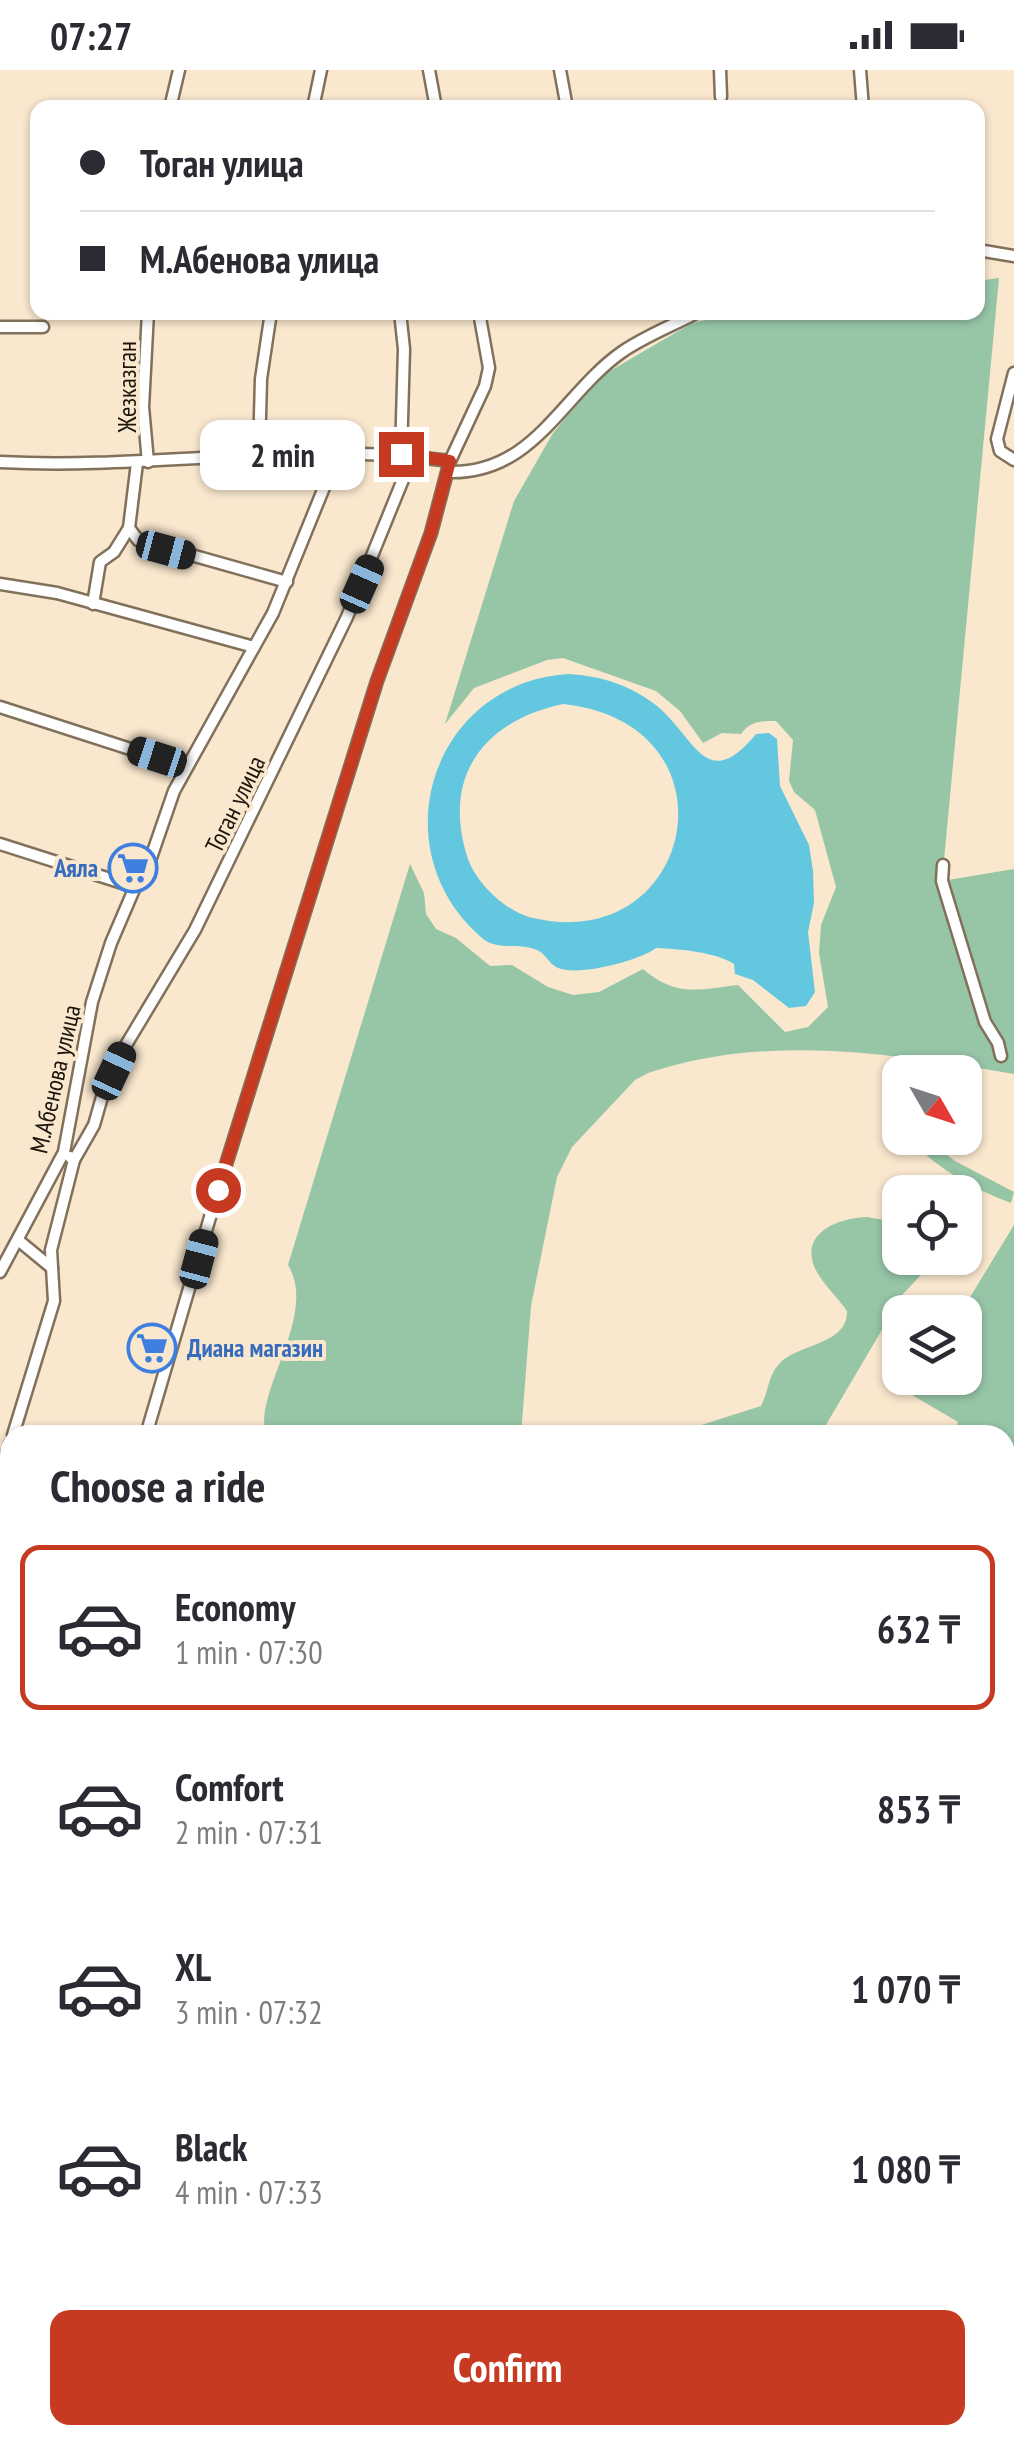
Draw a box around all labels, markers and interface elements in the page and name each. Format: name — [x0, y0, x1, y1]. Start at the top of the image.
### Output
text: 07:27 — [50, 11, 132, 60]
text: Тоган улица — [140, 138, 304, 187]
text: М.Абенова улица — [140, 234, 379, 283]
street label: Жезказган — [111, 341, 143, 434]
callout: 2 min — [201, 419, 366, 489]
route end — [379, 432, 424, 477]
text: 2 min — [250, 434, 315, 476]
car — [133, 528, 199, 572]
car — [336, 550, 388, 618]
car — [124, 733, 190, 781]
street label: Тоган улица — [198, 750, 272, 858]
supermarket icon: Аяла — [107, 842, 159, 894]
place label: Аяла — [53, 852, 98, 884]
street label: М.Абенова улица — [22, 1002, 88, 1156]
car — [88, 1037, 140, 1105]
north arrow — [882, 1055, 982, 1155]
map controls — [882, 1055, 982, 1395]
route start — [196, 1168, 241, 1213]
button: locate — [882, 1175, 982, 1275]
car — [177, 1226, 221, 1292]
button: layers — [882, 1295, 982, 1395]
supermarket icon: Диана магазин — [126, 1322, 178, 1374]
place label: Диана магазин — [187, 1332, 323, 1364]
text: Choose a ride — [50, 1456, 265, 1514]
text: Economy — [175, 1582, 295, 1631]
icon: car — [55, 1583, 145, 1673]
text: 632 ₸ — [877, 1604, 960, 1653]
text: 1 min · 07:30 — [175, 1631, 323, 1673]
text: Comfort — [175, 1762, 284, 1811]
icon: car — [55, 1763, 145, 1853]
text: 853 ₸ — [877, 1784, 960, 1833]
text: 2 min · 07:31 — [175, 1811, 323, 1853]
text: XL — [175, 1942, 211, 1991]
icon: car — [55, 1943, 145, 2033]
text: 1 070 ₸ — [851, 1964, 960, 2013]
text: 3 min · 07:32 — [175, 1991, 323, 2033]
text: Black — [175, 2122, 248, 2171]
icon: car — [55, 2123, 145, 2213]
text: 1 080 ₸ — [851, 2144, 960, 2193]
text: 4 min · 07:33 — [175, 2171, 323, 2213]
button: Confirm — [50, 2310, 965, 2425]

